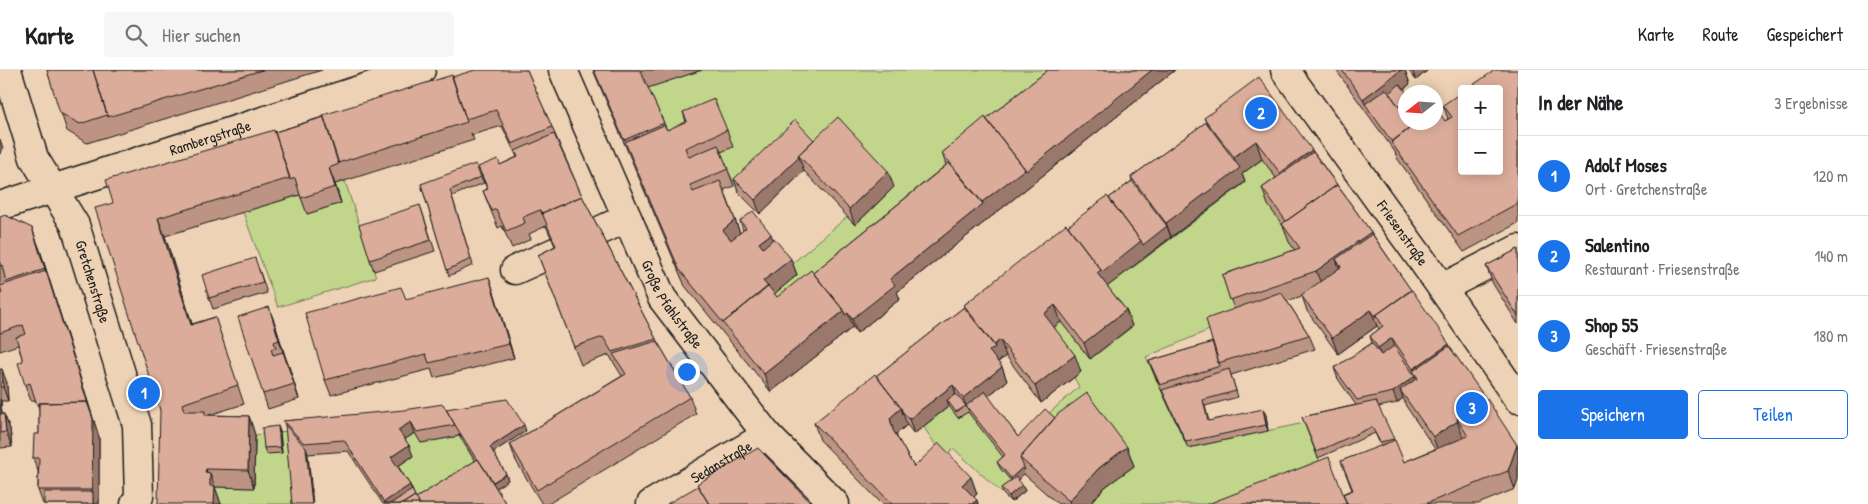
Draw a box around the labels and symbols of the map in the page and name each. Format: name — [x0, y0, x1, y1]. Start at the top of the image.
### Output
north arrow — [1398, 85, 1443, 130]
pin: 2 — [1245, 94, 1277, 132]
street label: Rambergstraße — [167, 115, 253, 161]
street label: Friesenstraße — [1372, 195, 1434, 270]
street label: Gretchenstraße — [70, 238, 116, 326]
street label: Große Pfahlstraße — [637, 257, 708, 353]
your location — [674, 359, 700, 385]
pin: 1 — [128, 374, 160, 412]
pin: 3 — [1456, 389, 1488, 427]
street label: Sedanstraße — [687, 435, 756, 488]

